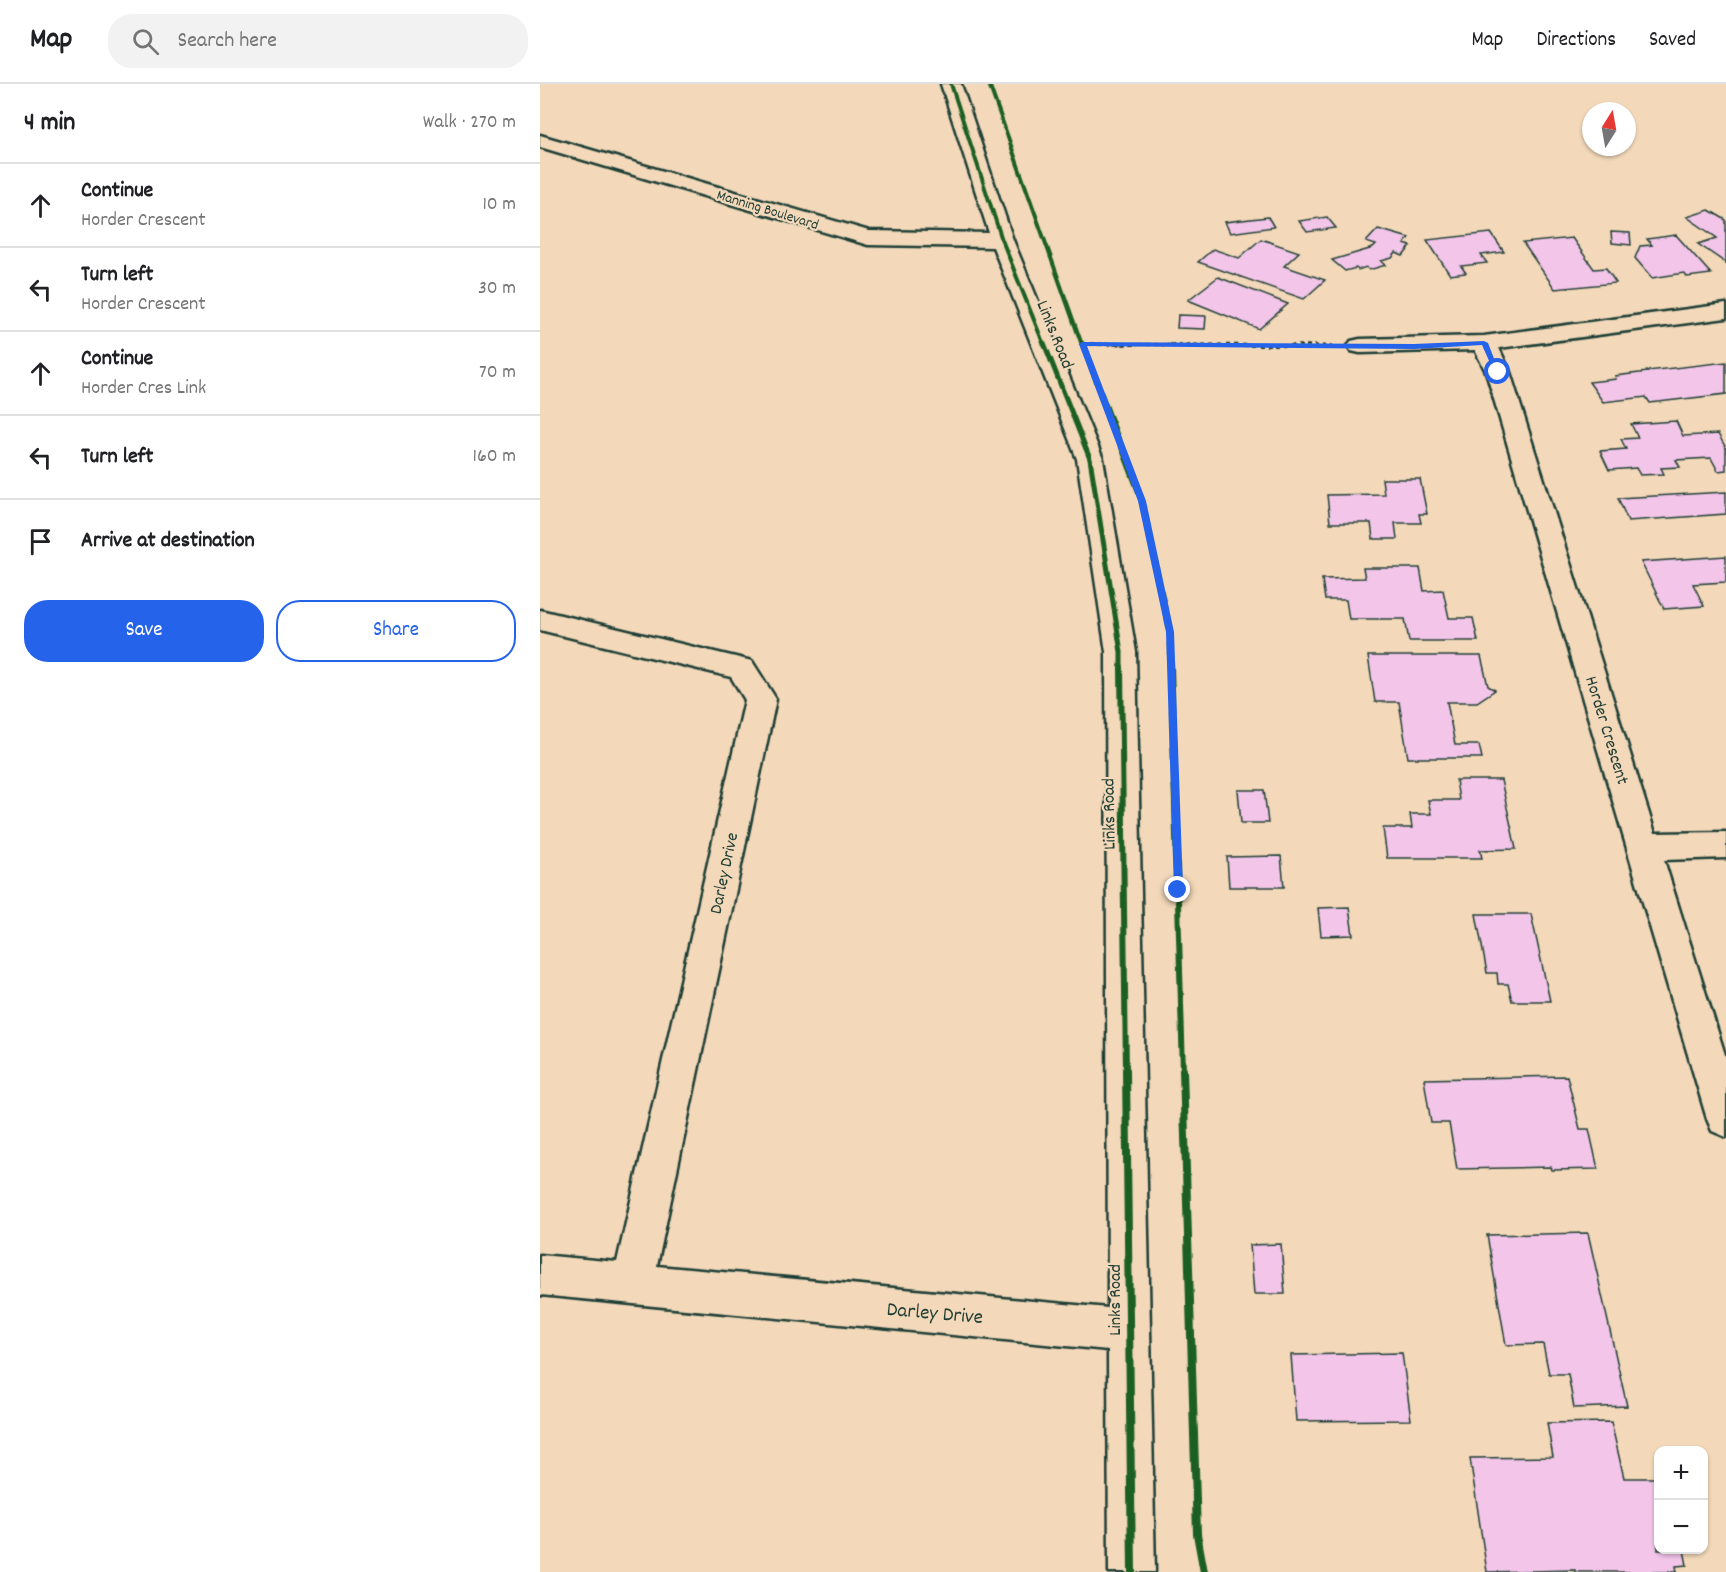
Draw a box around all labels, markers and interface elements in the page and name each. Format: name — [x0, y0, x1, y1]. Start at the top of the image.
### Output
search box — [108, 14, 528, 68]
text: Map — [30, 21, 72, 61]
icon: search — [129, 25, 162, 58]
text: Search here — [177, 26, 277, 57]
text: Map — [1472, 26, 1503, 56]
text: Directions — [1536, 26, 1616, 56]
text: Saved — [1649, 26, 1696, 56]
north arrow — [1582, 102, 1636, 156]
text: 4 min — [24, 105, 75, 142]
text: Walk · 270 m — [423, 109, 516, 137]
text: Continue — [81, 176, 153, 207]
street label: Manning Boulevard — [714, 185, 821, 237]
icon: ahead — [24, 189, 57, 222]
text: 10 m — [482, 191, 516, 219]
text: Horder Crescent — [81, 207, 206, 235]
text: Turn left — [81, 260, 153, 291]
icon: left — [24, 273, 57, 306]
text: 30 m — [478, 275, 516, 303]
text: Horder Crescent — [81, 291, 206, 319]
street label: Links Road — [1029, 297, 1079, 373]
text: Continue — [81, 344, 153, 375]
icon: ahead — [24, 357, 57, 390]
route start — [1484, 358, 1510, 384]
text: 70 m — [479, 359, 516, 387]
text: Horder Cres Link — [81, 375, 206, 403]
icon: left — [24, 441, 57, 474]
text: Turn left — [81, 442, 153, 473]
text: 160 m — [473, 443, 516, 471]
icon: arrive — [24, 525, 57, 558]
text: Arrive at destination — [81, 526, 255, 557]
button: Save — [24, 600, 264, 662]
button: Share — [276, 600, 516, 662]
street label: Horder Crescent — [1577, 673, 1634, 788]
street label: Links Road — [1097, 778, 1124, 850]
street label: Darley Drive — [705, 830, 746, 917]
route end — [1164, 876, 1190, 902]
street label: Links Road — [1104, 1264, 1129, 1336]
street label: Darley Drive — [885, 1296, 984, 1334]
map controls — [1654, 1446, 1708, 1554]
button: + — [1654, 1446, 1708, 1500]
button: − — [1654, 1500, 1708, 1554]

